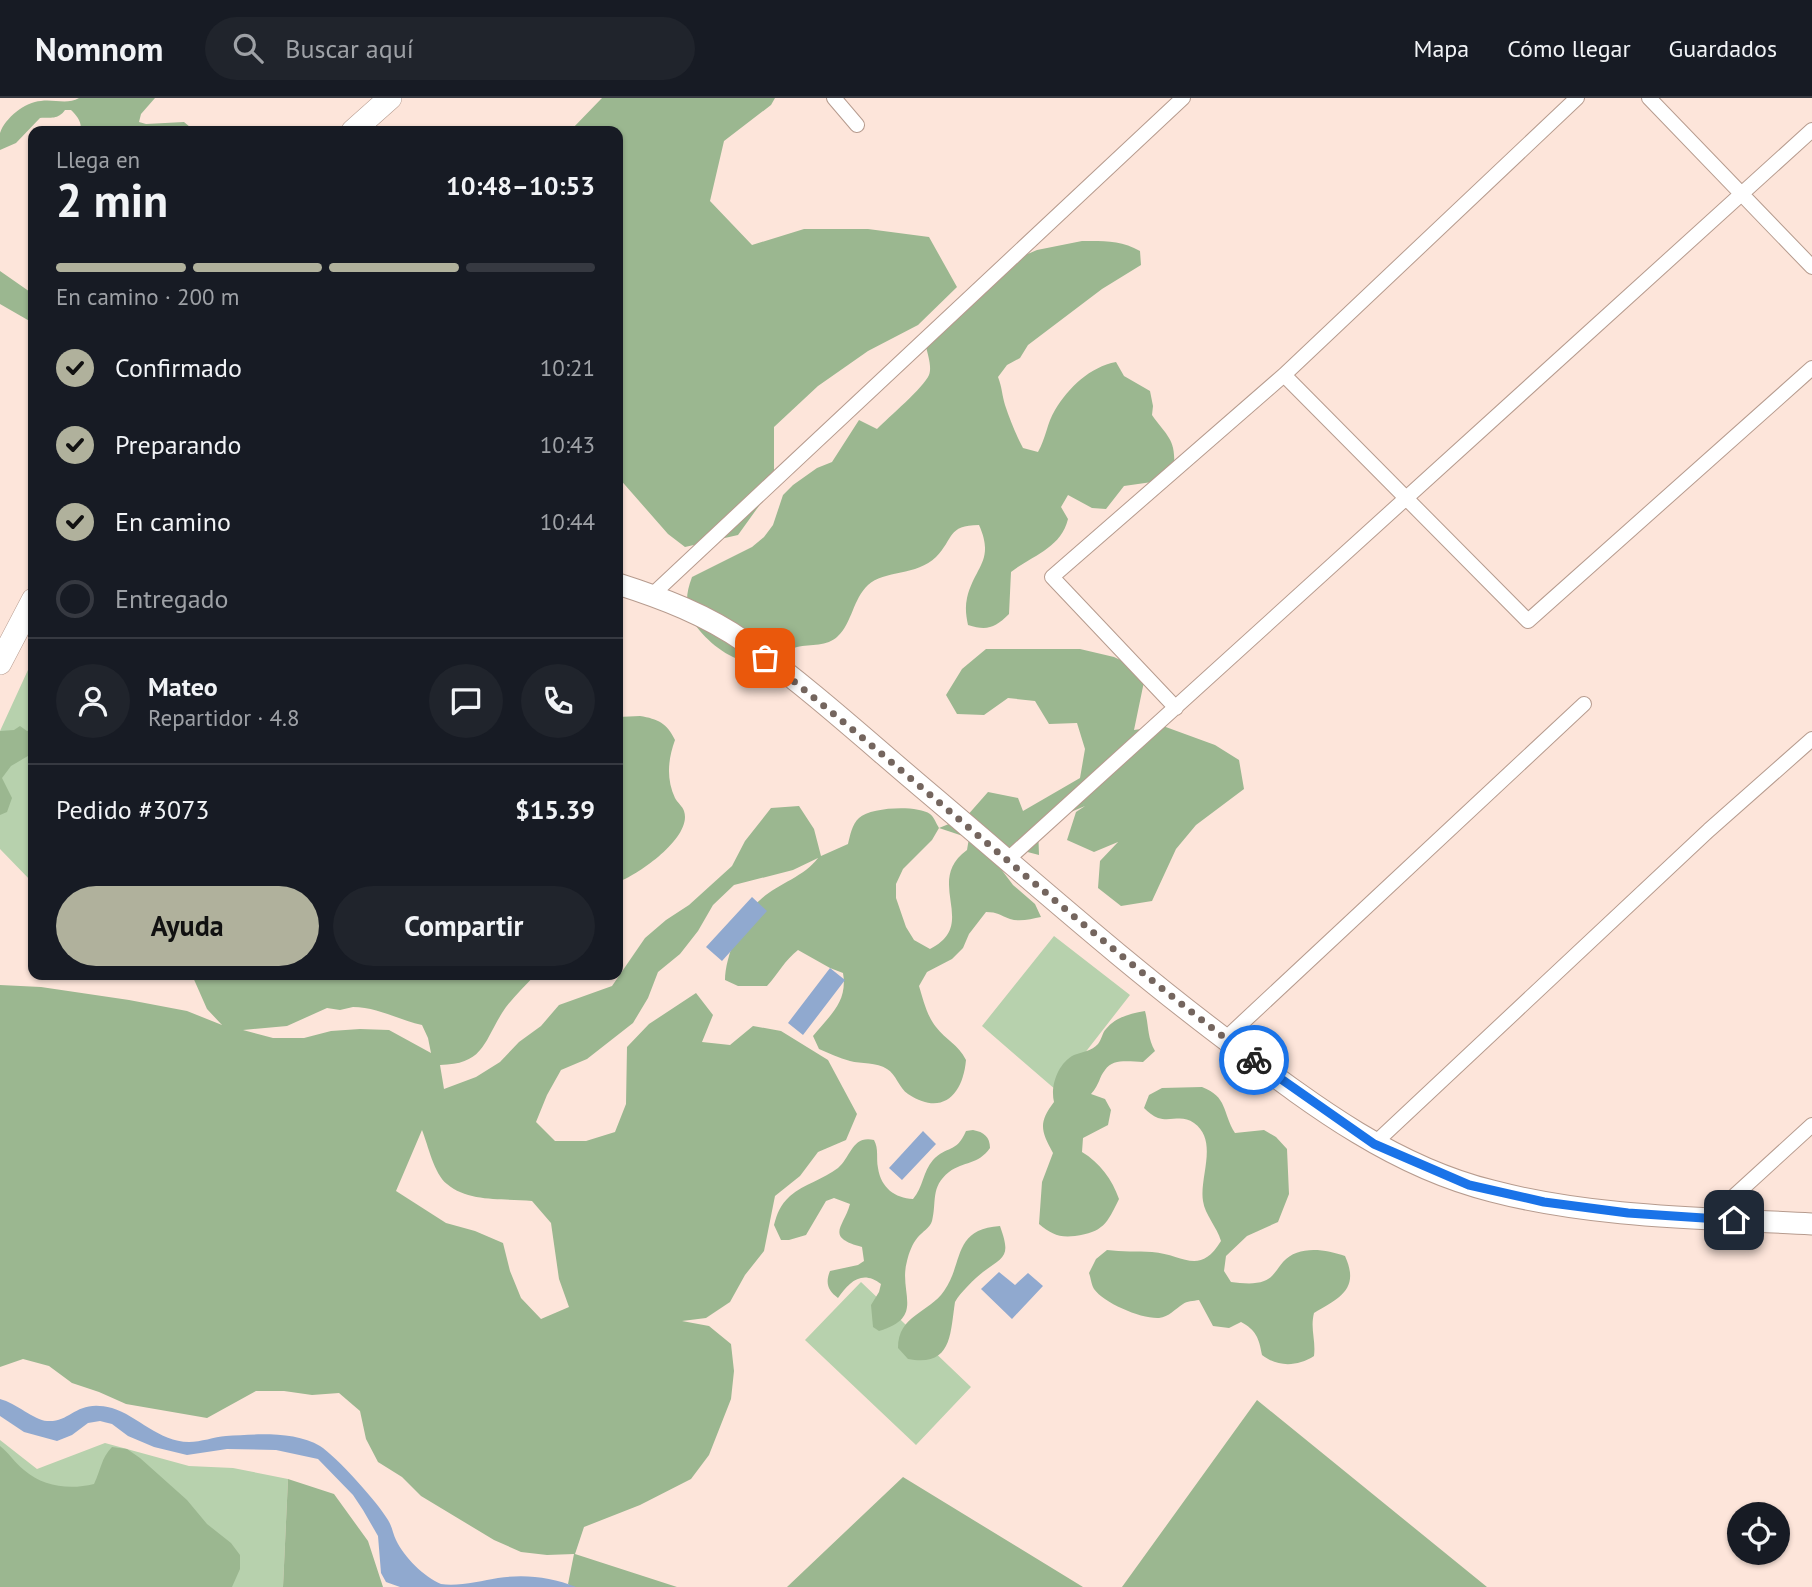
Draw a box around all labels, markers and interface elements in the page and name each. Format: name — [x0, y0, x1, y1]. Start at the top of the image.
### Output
search box — [205, 17, 695, 80]
text: Nomnom — [35, 27, 163, 70]
icon: search — [229, 29, 267, 67]
text: Buscar aquí — [285, 32, 414, 65]
text: Mapa — [1413, 33, 1469, 64]
text: Cómo llegar — [1507, 33, 1631, 64]
text: Guardados — [1669, 33, 1777, 64]
text: Llega en — [56, 145, 140, 174]
text: 10:48–10:53 — [446, 169, 595, 202]
text: 2 min — [56, 170, 168, 230]
text: En camino · 200 m — [56, 282, 239, 311]
icon: check — [56, 349, 94, 387]
text: Confirmado — [115, 351, 242, 384]
text: 10:21 — [540, 353, 595, 382]
icon: check — [56, 426, 94, 464]
text: Preparando — [115, 428, 242, 461]
text: 10:43 — [540, 430, 595, 459]
icon: check — [56, 503, 94, 541]
text: En camino — [115, 505, 231, 538]
text: 10:44 — [540, 507, 595, 536]
text: Entregado — [115, 582, 229, 615]
pin — [735, 628, 795, 688]
icon: bag — [746, 639, 784, 677]
button: person — [56, 664, 130, 738]
button: chat — [429, 664, 503, 738]
button: phone — [521, 664, 595, 738]
text: Mateo — [148, 670, 218, 703]
text: Repartidor · 4.8 — [148, 703, 300, 732]
text: Pedido #3073 — [56, 793, 209, 826]
text: $15.39 — [515, 793, 595, 826]
button: Ayuda — [56, 886, 319, 966]
button: Compartir — [333, 886, 595, 966]
courier — [1219, 1025, 1289, 1095]
icon: bike — [1235, 1041, 1273, 1079]
pin — [1704, 1190, 1764, 1250]
icon: home — [1715, 1201, 1753, 1239]
map controls — [1727, 1502, 1790, 1565]
button: locate — [1727, 1502, 1790, 1565]

